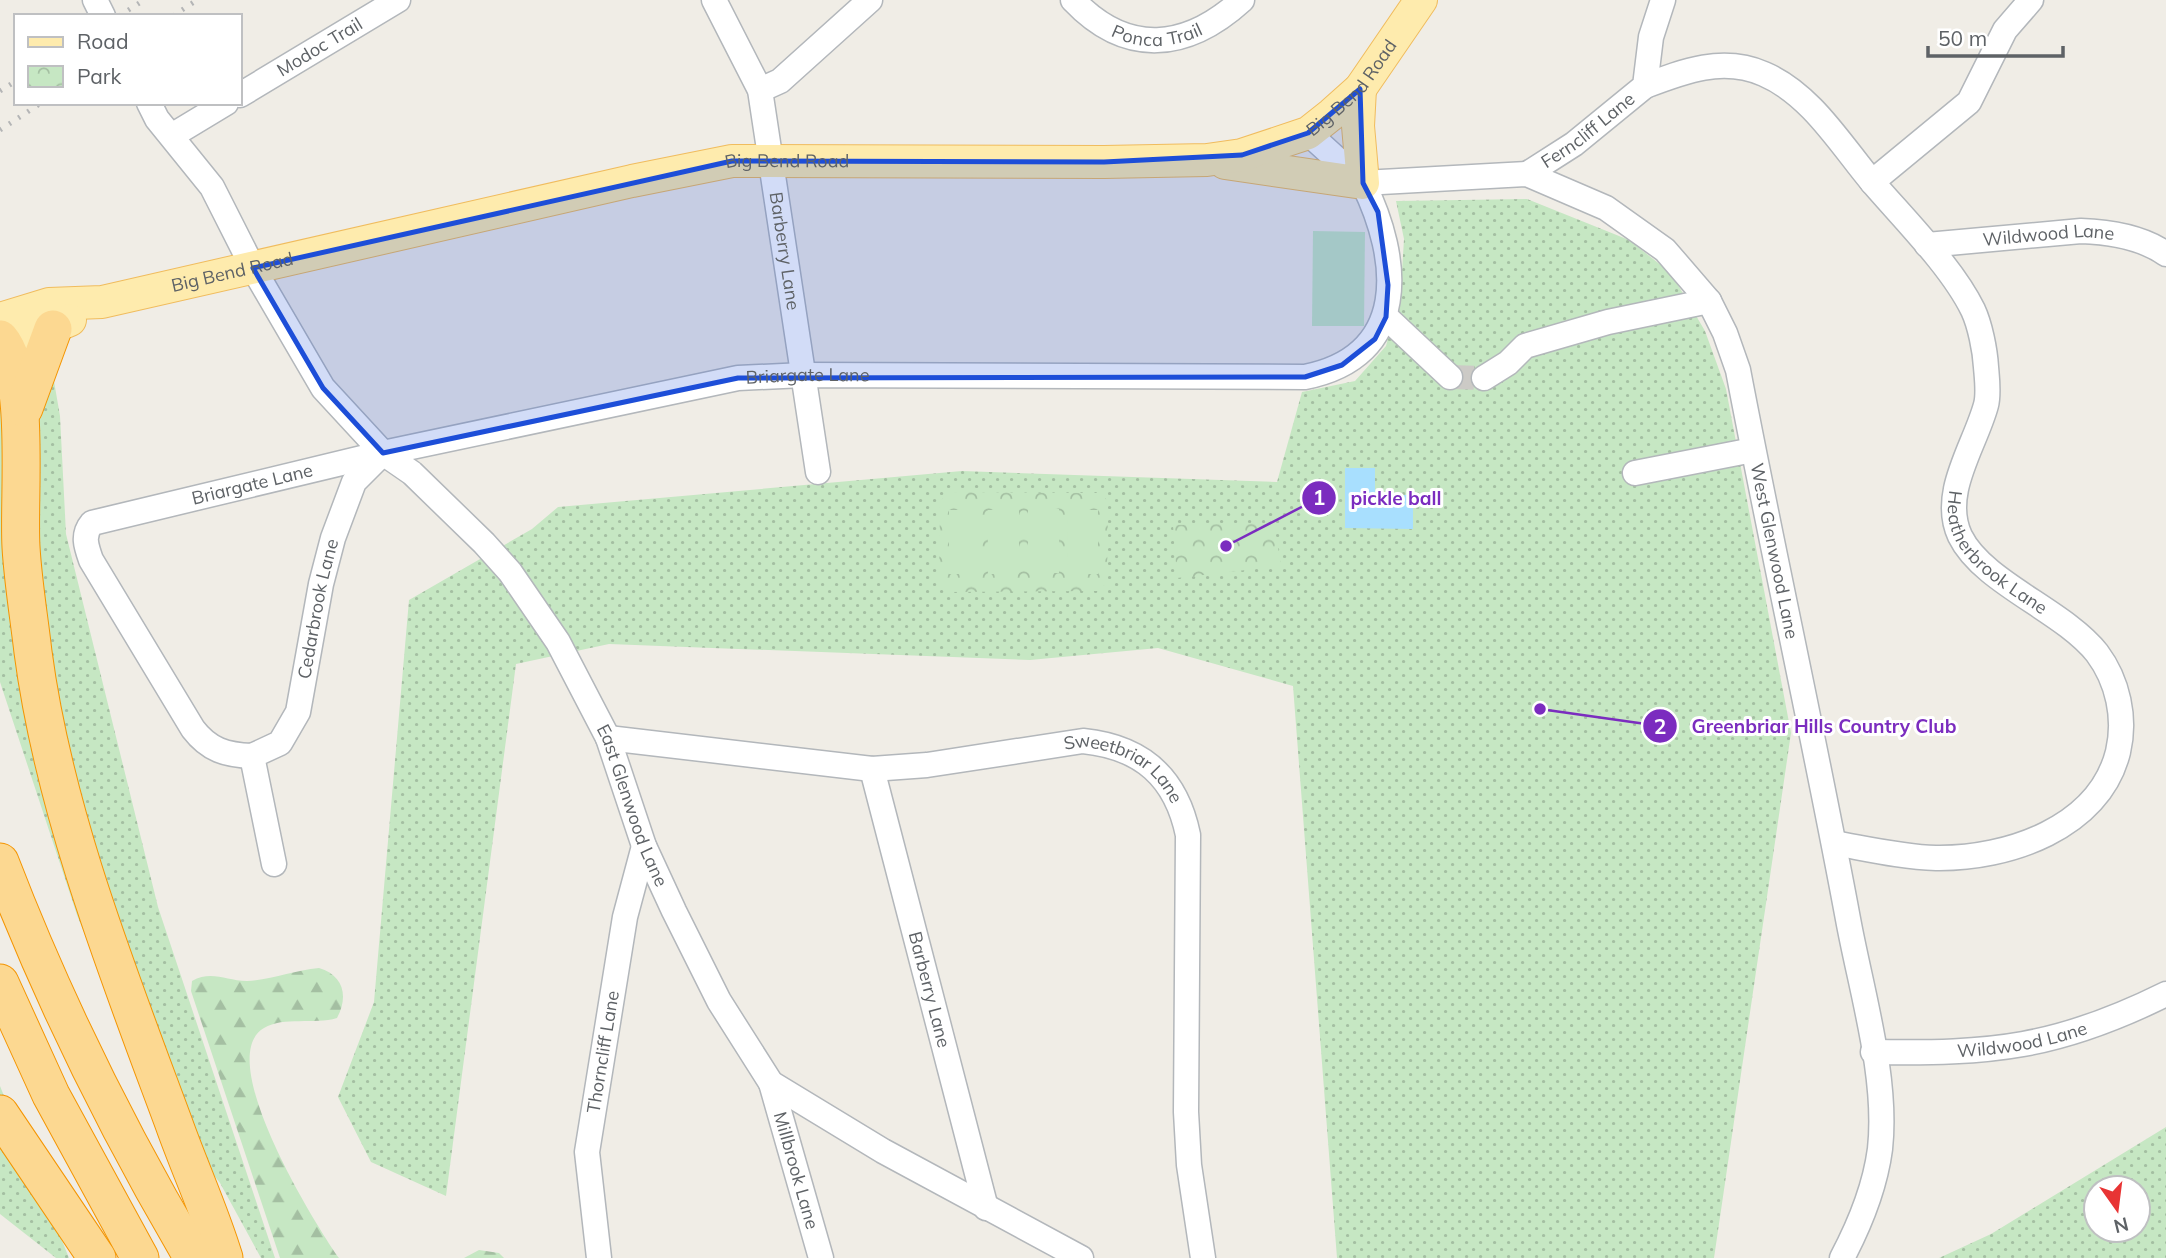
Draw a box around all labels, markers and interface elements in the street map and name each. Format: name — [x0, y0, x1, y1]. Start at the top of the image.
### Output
street label: Modoc Trail — [272, 12, 366, 81]
legend — [14, 14, 242, 105]
scale bar — [1928, 14, 2063, 58]
street label: Ponca Trail — [1108, 18, 1206, 51]
text: 50 m — [1938, 25, 1987, 51]
text: Road — [77, 28, 128, 54]
street label: Big Bend Road — [1301, 35, 1401, 141]
text: Park — [77, 63, 121, 89]
street label: Ferncliff Lane — [1537, 87, 1639, 173]
street label: Big Bend Road — [723, 148, 849, 173]
street label: Barberry Lane — [765, 190, 805, 312]
street label: Wildwood Lane — [1982, 219, 2116, 251]
street label: Big Bend Road — [169, 247, 295, 297]
street label: Briargate Lane — [745, 363, 870, 389]
street label: Briargate Lane — [189, 458, 315, 510]
street label: West Glenwood Lane — [1745, 461, 1804, 641]
callout: pickle ball — [1302, 478, 1456, 518]
text: 1 — [1313, 484, 1325, 510]
text: pickle ball — [1351, 486, 1441, 510]
street label: Heatherbrook Lane — [1943, 489, 2052, 619]
street label: Cedarbrook Lane — [292, 536, 343, 681]
callout: Greenbriar Hills Country Club — [1643, 706, 1971, 746]
text: 2 — [1654, 713, 1666, 739]
text: Greenbriar Hills Country Club — [1692, 714, 1957, 738]
street label: East Glenwood Lane — [592, 720, 673, 890]
street label: Sweetbriar Lane — [1062, 728, 1188, 807]
street label: Barberry Lane — [904, 929, 956, 1050]
street label: Thorncliff Lane — [581, 989, 624, 1115]
street label: Wildwood Lane — [1956, 1016, 2090, 1062]
street label: Millbrook Lane — [769, 1109, 824, 1232]
north arrow — [2082, 1174, 2152, 1244]
text: N — [2111, 1212, 2131, 1239]

